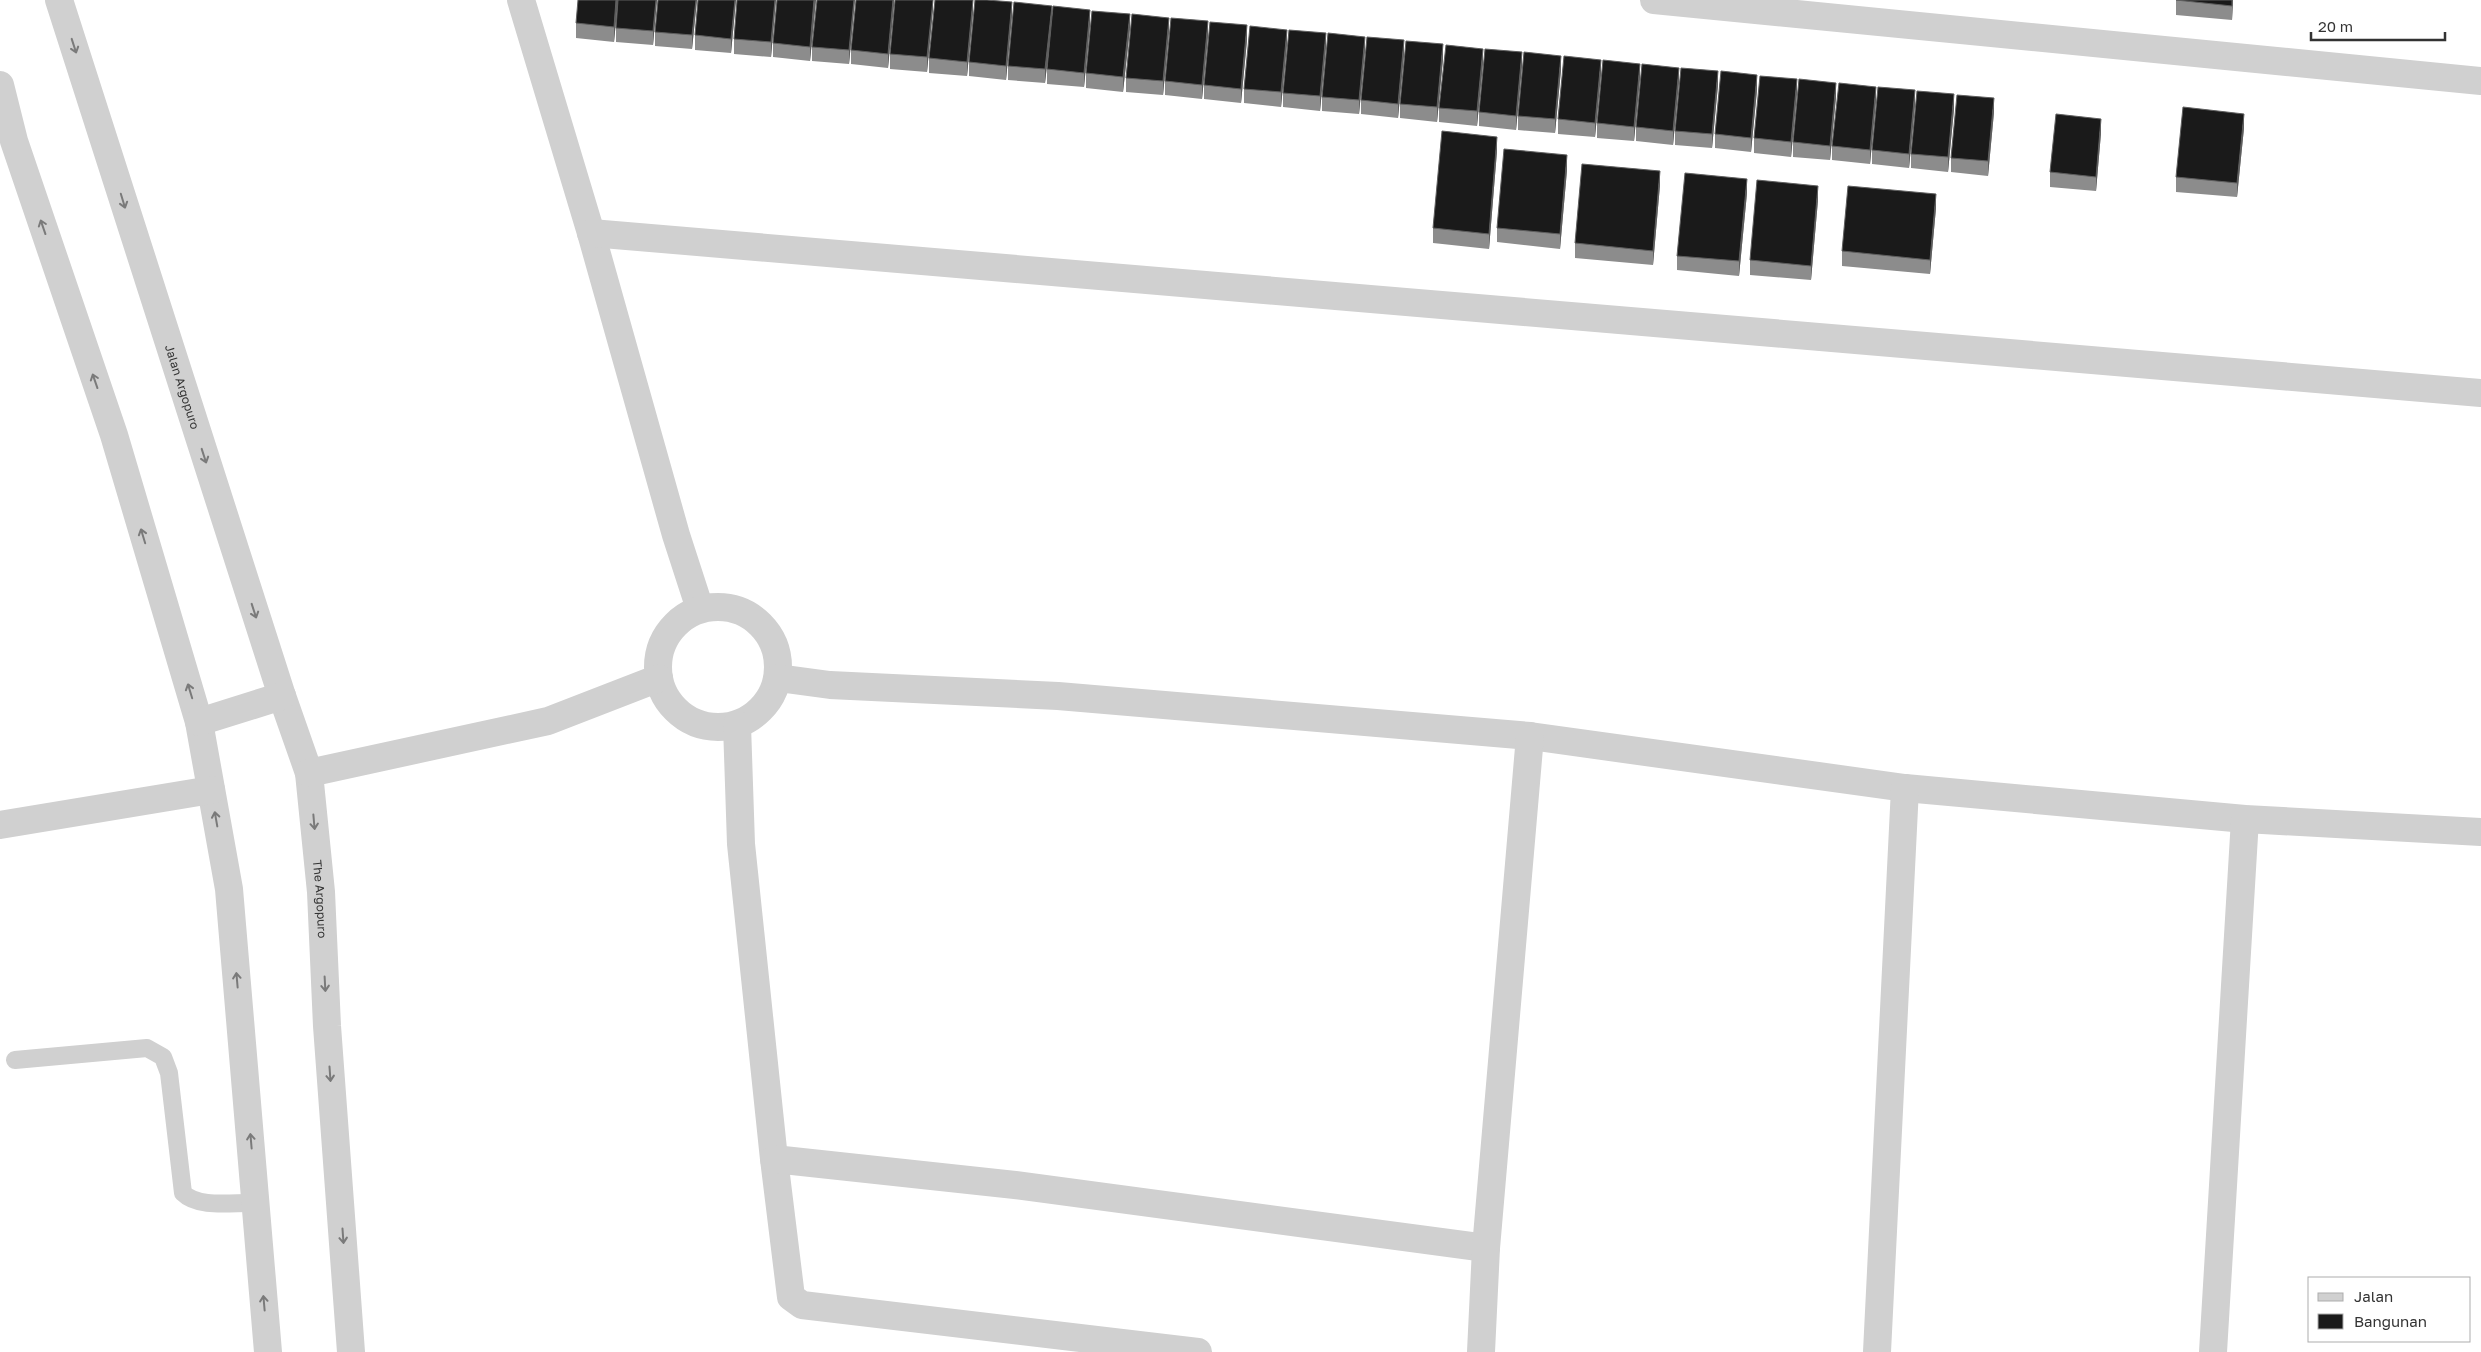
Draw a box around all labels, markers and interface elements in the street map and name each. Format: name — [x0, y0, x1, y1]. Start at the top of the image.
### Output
scale bar — [2311, 10, 2445, 42]
text: 20 m — [2318, 17, 2353, 35]
one-way arrow — [70, 38, 79, 54]
one-way arrow — [118, 193, 128, 209]
one-way arrow — [38, 219, 47, 235]
street label: Jalan Argopuro — [162, 342, 203, 431]
one-way arrow — [90, 373, 99, 389]
one-way arrow — [200, 448, 209, 464]
one-way arrow — [138, 528, 148, 544]
one-way arrow — [250, 603, 259, 618]
one-way arrow — [184, 684, 194, 700]
one-way arrow — [211, 811, 220, 827]
one-way arrow — [309, 813, 319, 829]
street label: The Argopuro — [310, 859, 331, 938]
one-way arrow — [232, 972, 241, 988]
one-way arrow — [320, 975, 329, 991]
one-way arrow — [326, 1066, 335, 1082]
one-way arrow — [246, 1134, 255, 1150]
one-way arrow — [338, 1228, 347, 1244]
legend — [2308, 1277, 2471, 1342]
text: Jalan — [2354, 1287, 2393, 1305]
one-way arrow — [260, 1296, 269, 1312]
text: Bangunan — [2354, 1312, 2427, 1330]

